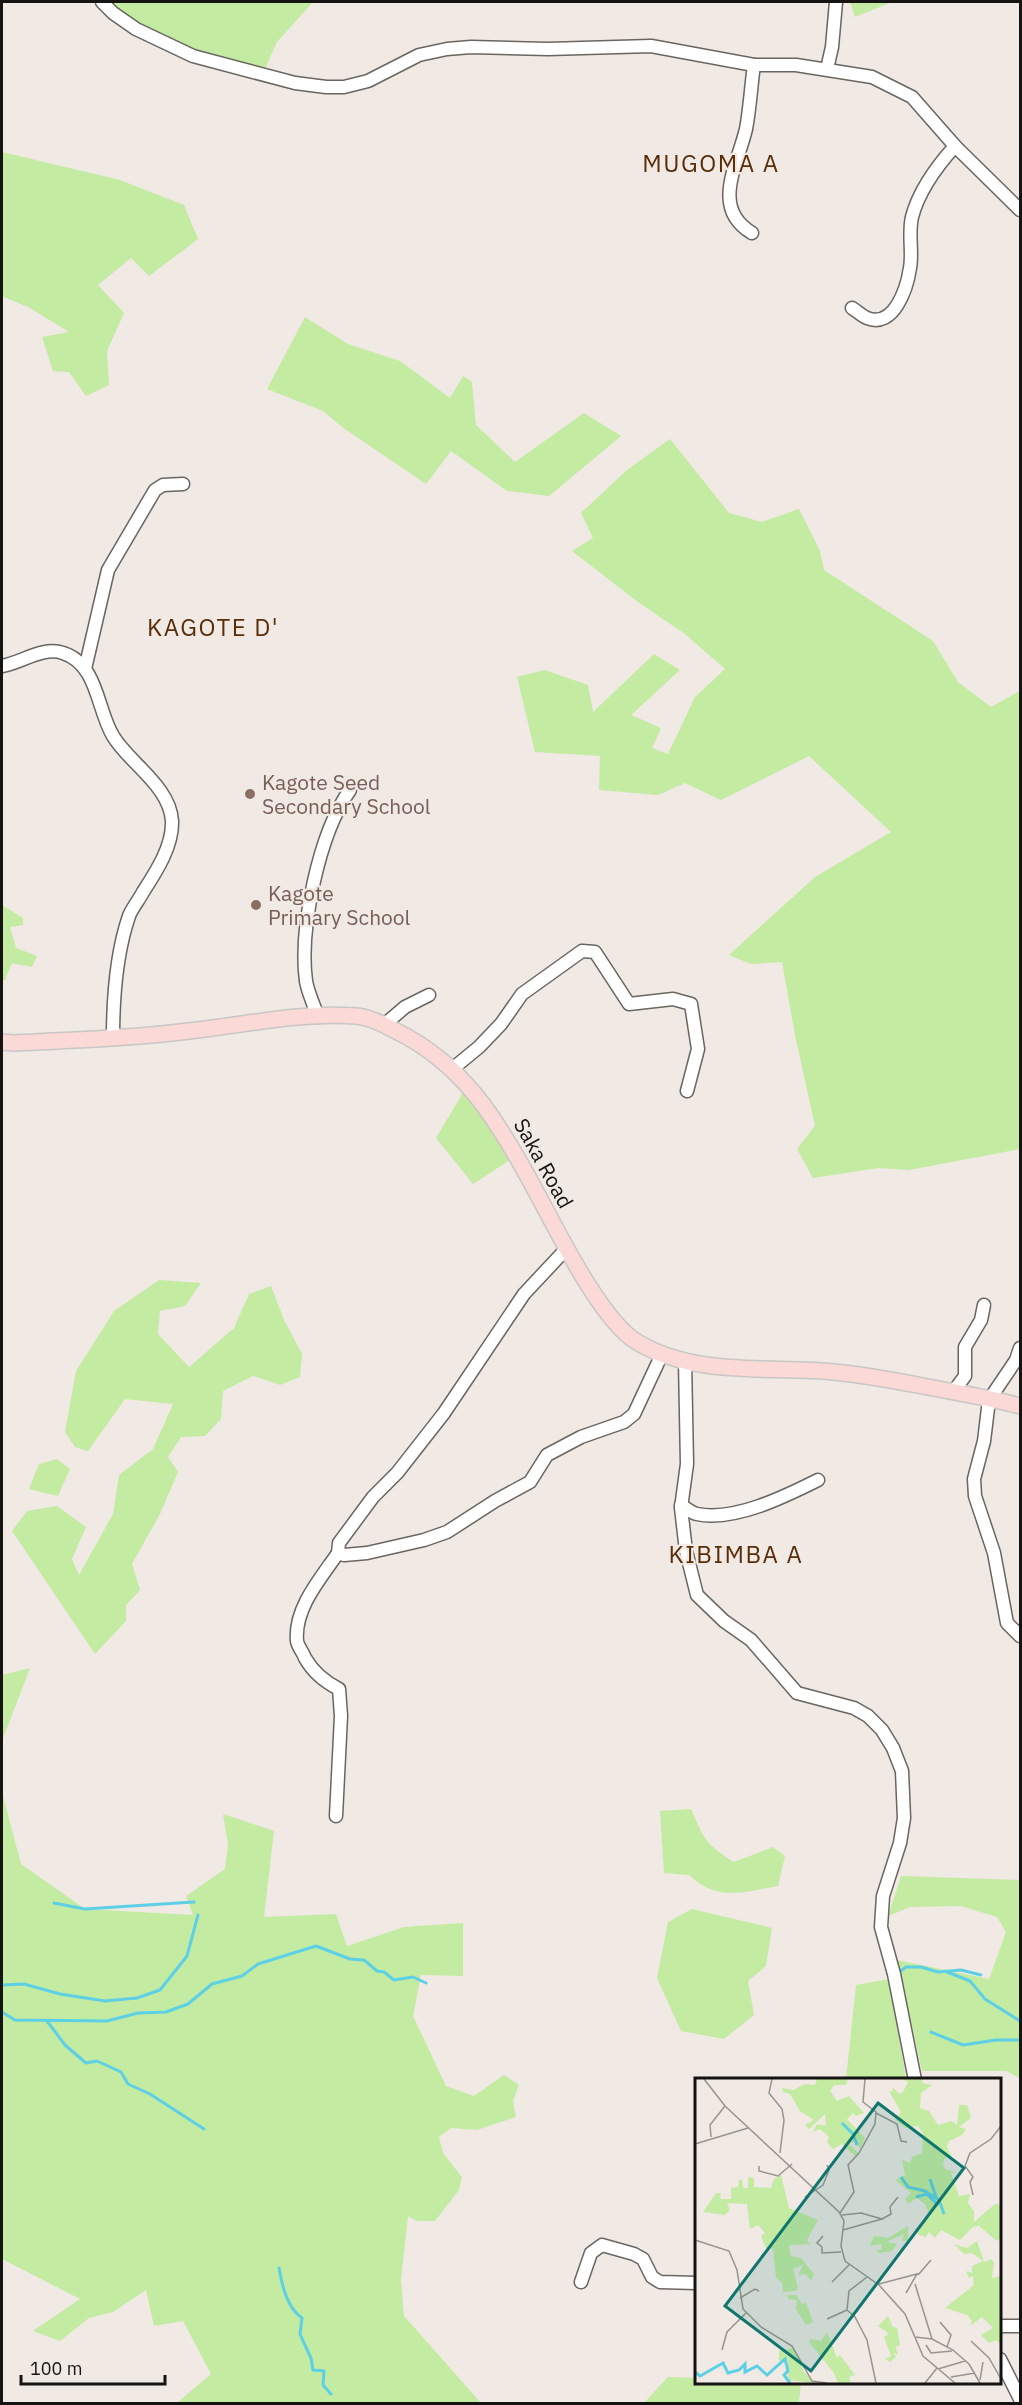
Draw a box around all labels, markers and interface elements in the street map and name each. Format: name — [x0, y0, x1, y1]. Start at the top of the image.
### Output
district label: MUGOMA A — [642, 147, 780, 179]
district label: KAGOTE D' — [147, 611, 279, 643]
place label: Kagote Seed Secondary School — [262, 768, 431, 820]
marker: Kagote Seed Secondary School — [243, 787, 257, 801]
place label: Kagote Primary School — [268, 879, 411, 931]
marker: Kagote Primary School — [249, 898, 263, 912]
street label: Saka Road — [508, 1113, 580, 1213]
district label: KIBIMBA A — [669, 1538, 803, 1570]
inset map — [695, 2078, 1001, 2384]
scale bar — [21, 2348, 165, 2386]
text: 100 m — [30, 2357, 82, 2380]

